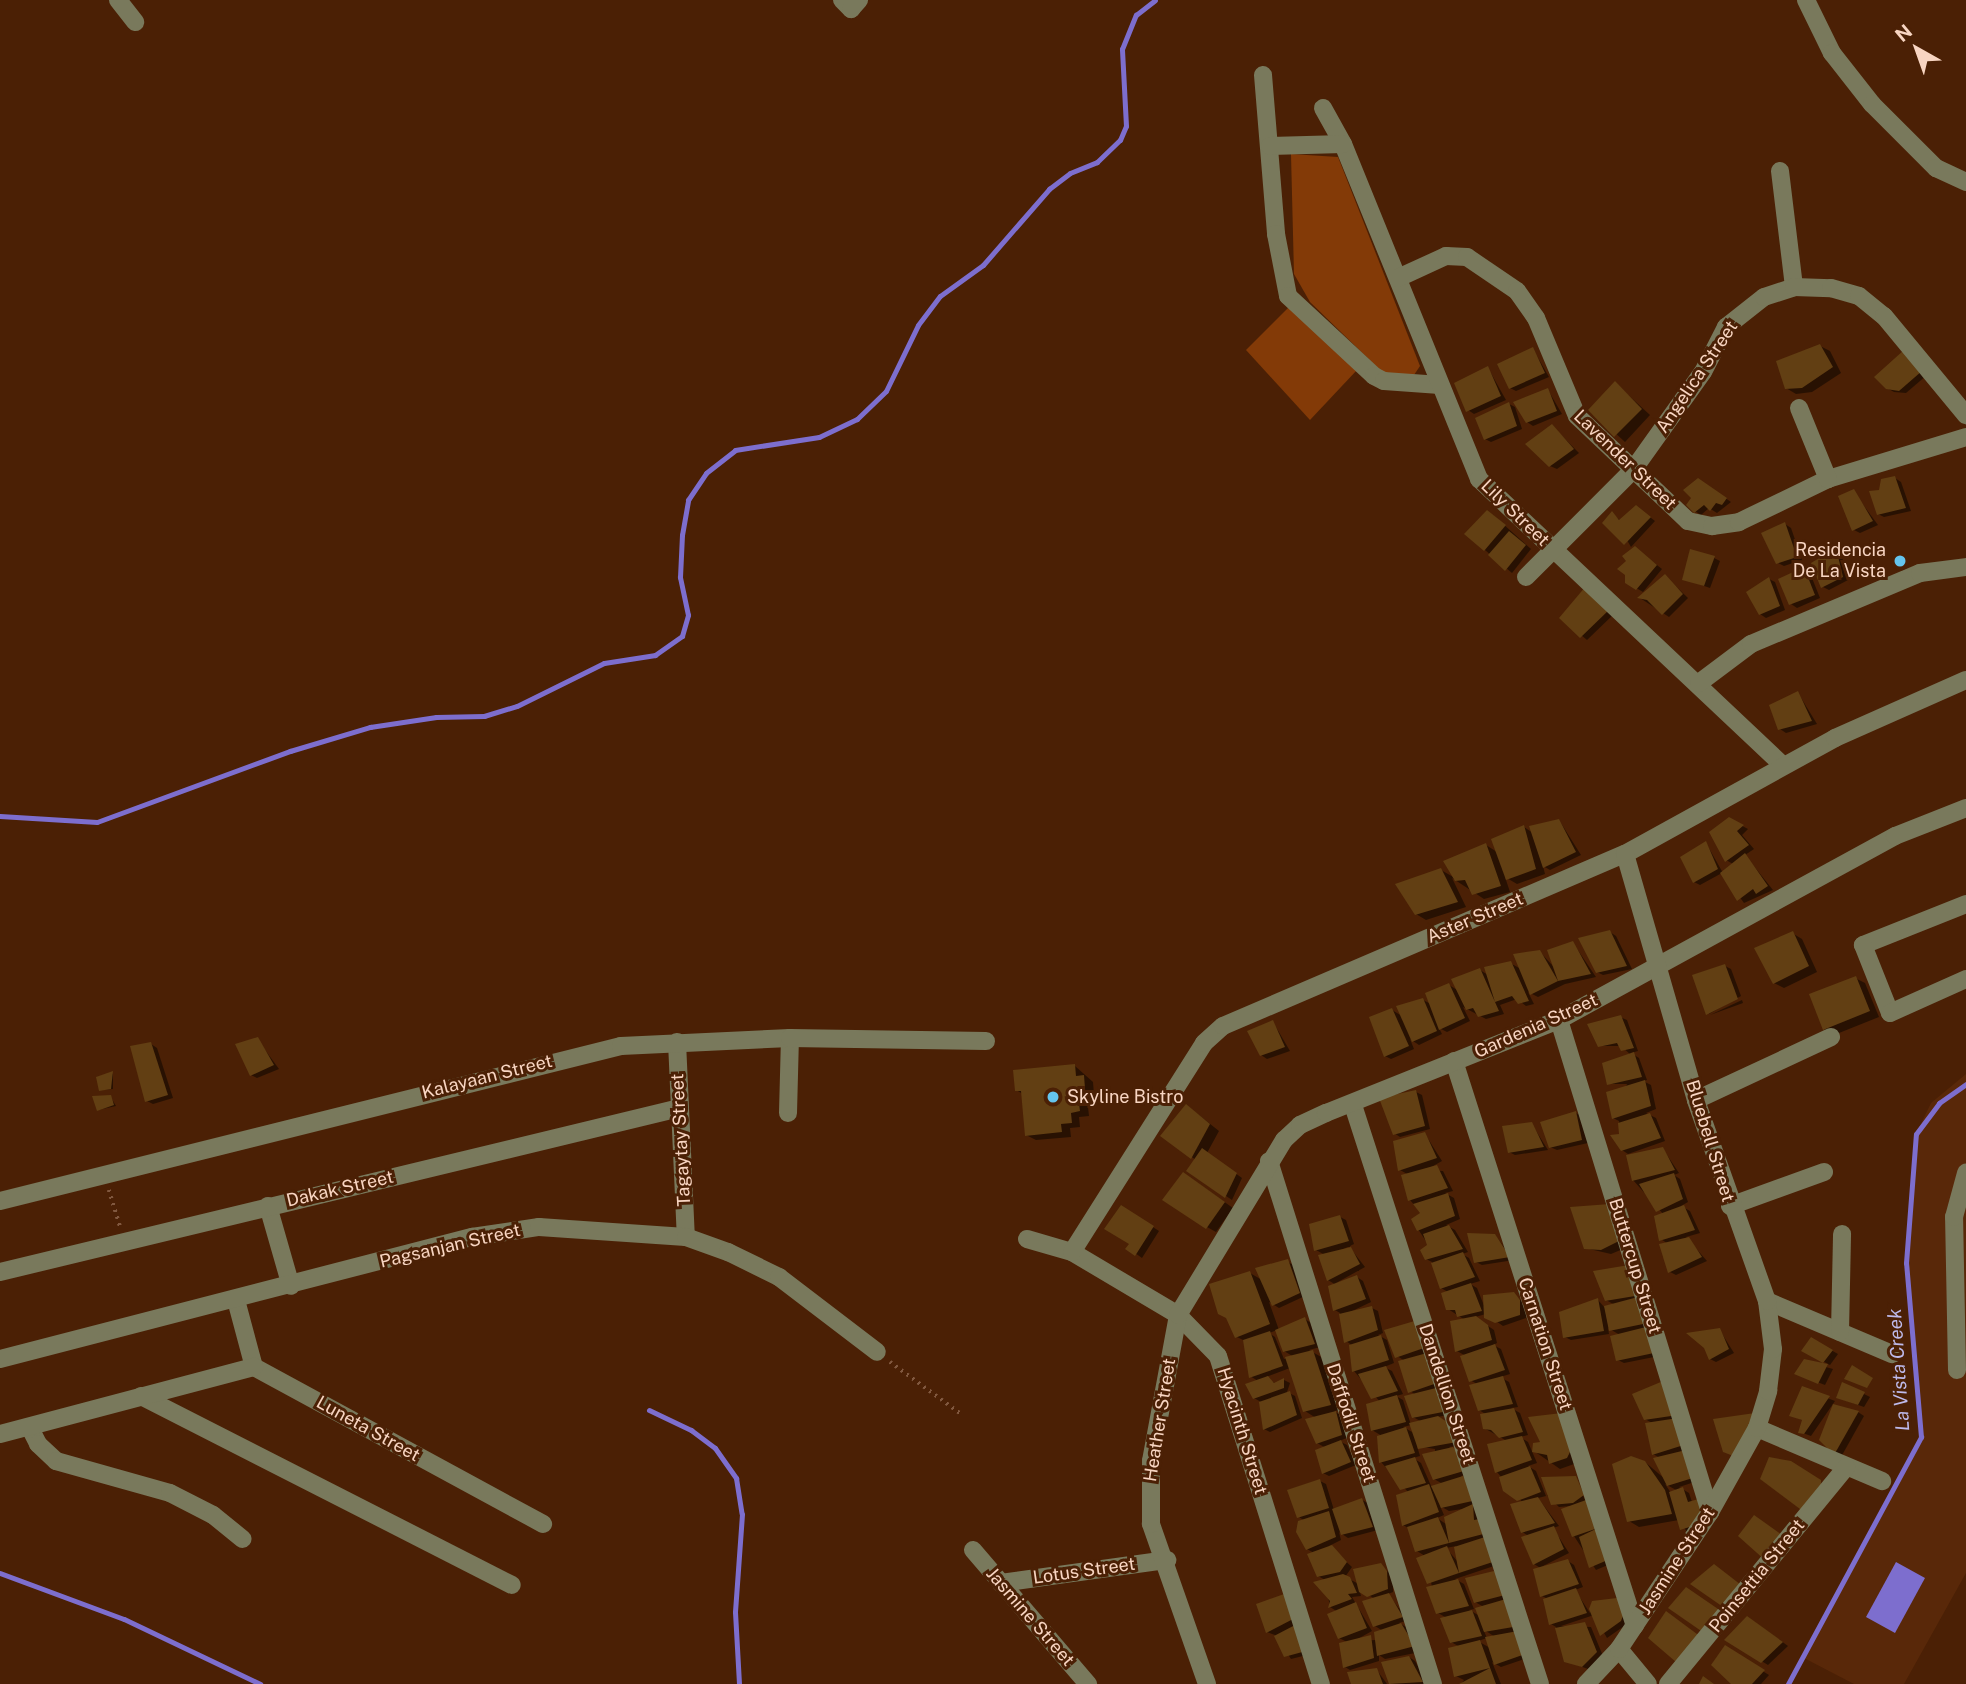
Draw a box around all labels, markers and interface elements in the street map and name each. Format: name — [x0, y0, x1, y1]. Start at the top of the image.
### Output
north arrow — [1882, 14, 1952, 84]
text: N — [1891, 20, 1916, 46]
street label: Angelica Street — [1652, 317, 1742, 437]
street label: Lavender Street — [1569, 406, 1681, 514]
street label: Lily Street — [1476, 475, 1554, 551]
place label: Residencia De La Vista — [1792, 540, 1886, 582]
marker: Residencia De La Vista — [1892, 553, 1908, 569]
street label: Aster Street — [1424, 888, 1526, 948]
street label: Gardenia Street — [1471, 989, 1601, 1063]
street label: Kalayaan Street — [420, 1050, 554, 1104]
street label: Tagaytay Street — [667, 1073, 695, 1207]
street label: Bluebell Street — [1681, 1077, 1739, 1205]
place label: Skyline Bistro — [1067, 1086, 1183, 1108]
marker: Skyline Bistro — [1045, 1089, 1061, 1105]
street label: Dakak Street — [284, 1166, 396, 1212]
street label: Buttercup Street — [1604, 1196, 1666, 1336]
street label: Pagsanjan Street — [378, 1219, 522, 1273]
street label: Carnation Street — [1513, 1275, 1577, 1413]
water label: La Vista Creek — [1883, 1308, 1915, 1432]
street label: Dandellion Street — [1414, 1321, 1480, 1467]
street label: Heather Street — [1140, 1357, 1180, 1483]
street label: Daffodil Street — [1322, 1361, 1380, 1485]
street label: Hyacinth Street — [1212, 1365, 1272, 1497]
street label: Luneta Street — [312, 1392, 424, 1466]
street label: Jasmine Street — [1634, 1503, 1720, 1619]
street label: Poinsettia Street — [1705, 1515, 1809, 1637]
street label: Lotus Street — [1031, 1553, 1137, 1589]
street label: Jasmine Street — [981, 1563, 1079, 1671]

